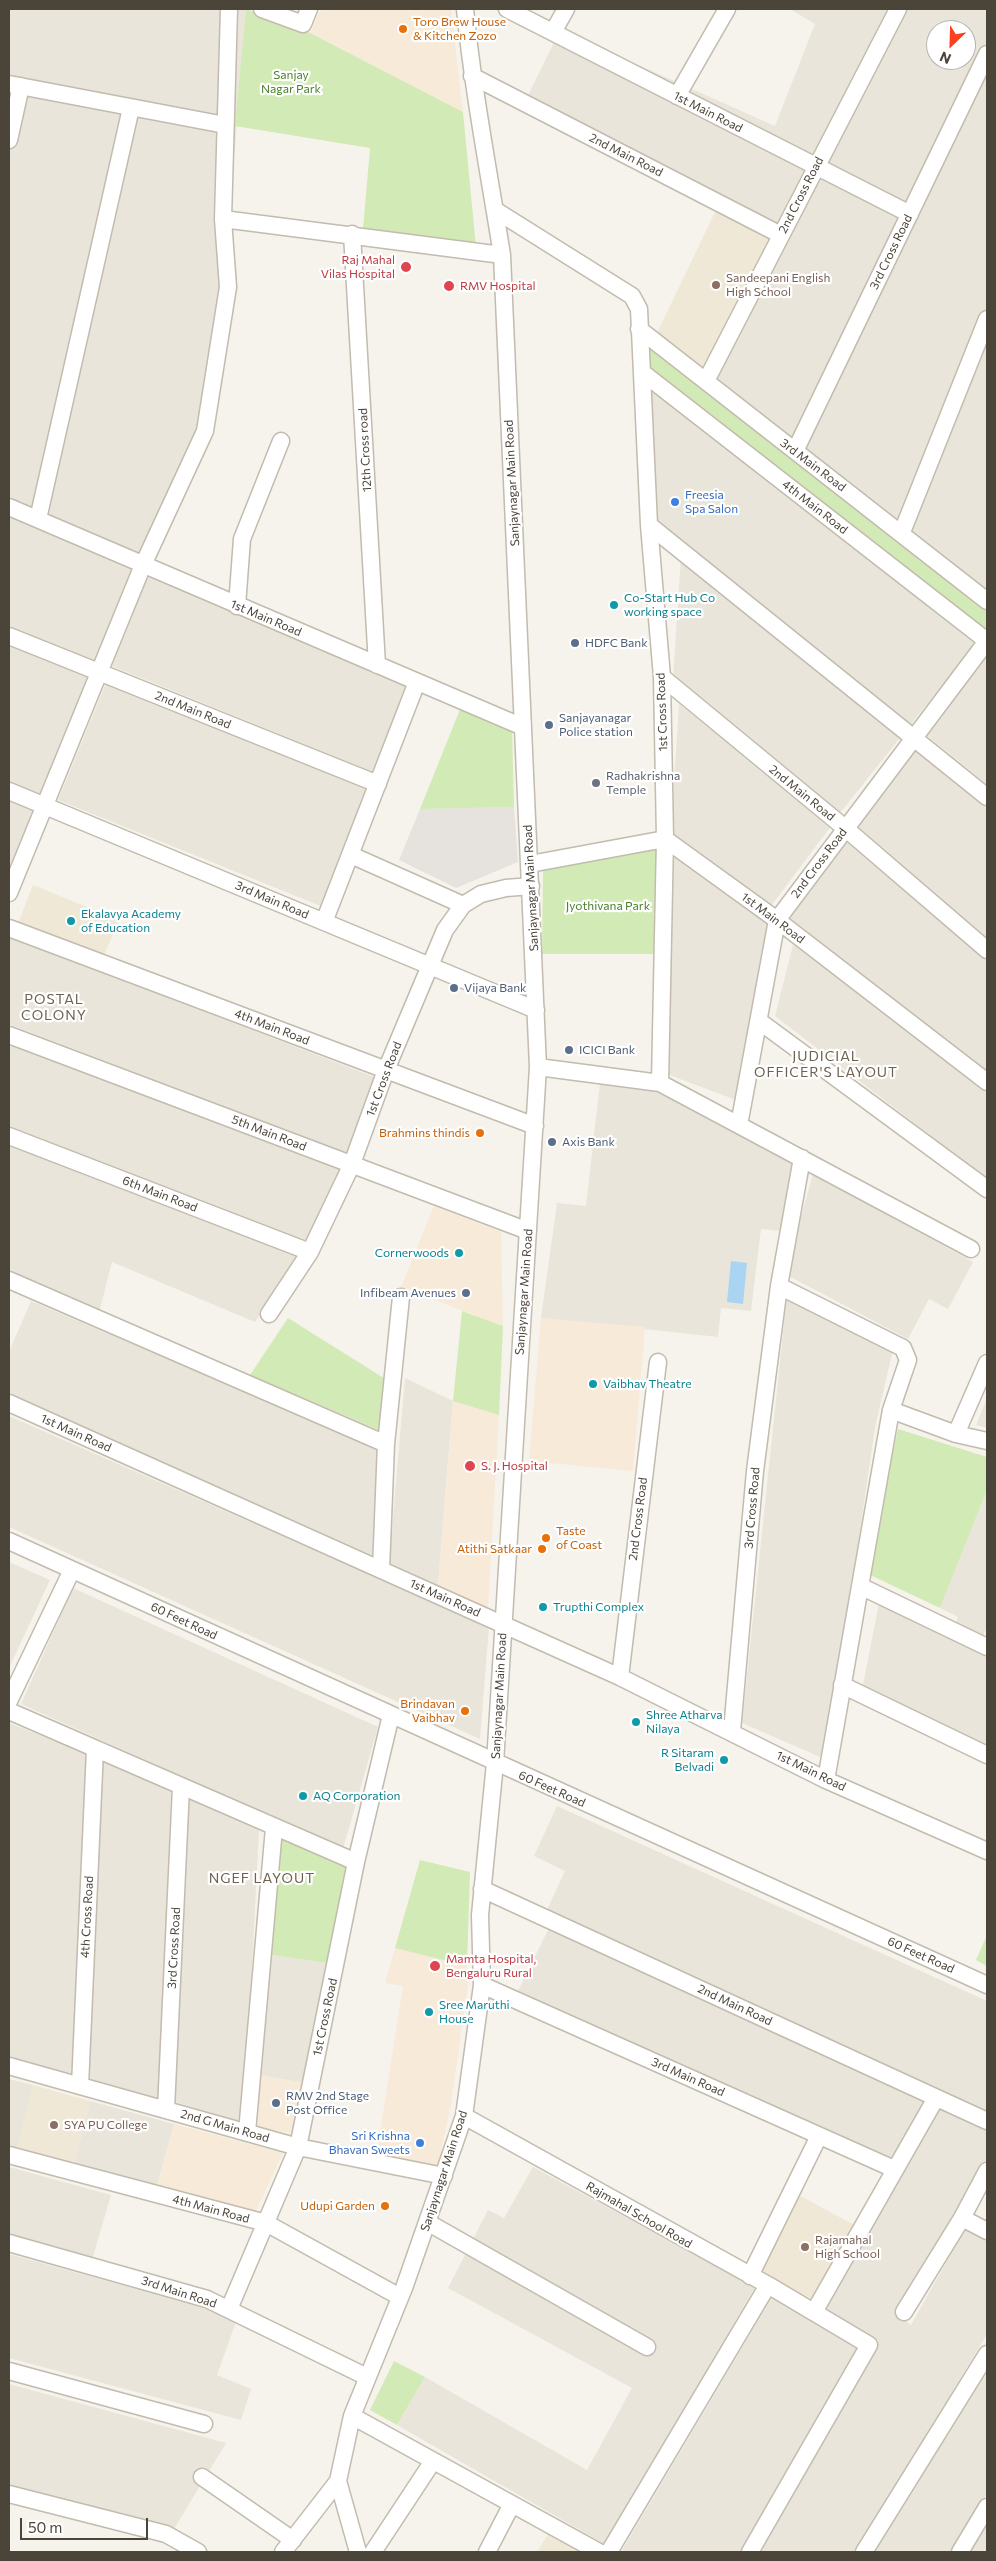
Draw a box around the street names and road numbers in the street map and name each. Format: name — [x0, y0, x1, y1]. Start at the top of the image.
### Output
street label: 1st Main Road — [671, 88, 745, 136]
street label: 2nd Main Road — [587, 130, 665, 180]
street label: 2nd Cross Road — [776, 154, 826, 236]
street label: 3rd Cross Road — [867, 212, 915, 292]
street label: 12th Cross road — [356, 408, 374, 492]
street label: Sanjaynagar Main Road — [502, 419, 522, 547]
street label: 3rd Main Road — [777, 436, 849, 494]
street label: 4th Main Road — [779, 477, 851, 537]
street label: 1st Main Road — [228, 597, 304, 639]
street label: 1st Cross Road — [653, 672, 671, 752]
street label: 2nd Main Road — [153, 688, 233, 732]
street label: 2nd Main Road — [766, 762, 838, 824]
street label: Sanjaynagar Main Road — [521, 824, 541, 952]
street label: 2nd Cross Road — [788, 825, 850, 901]
street label: 3rd Main Road — [233, 878, 311, 922]
street label: 1st Main Road — [738, 889, 808, 947]
street label: 4th Main Road — [232, 1006, 312, 1048]
street label: 1st Cross Road — [363, 1040, 405, 1118]
street label: 5th Main Road — [230, 1112, 308, 1154]
street label: 6th Main Road — [120, 1173, 200, 1215]
street label: Sanjaynagar Main Road — [512, 1228, 536, 1356]
street label: 1st Main Road — [38, 1411, 114, 1455]
street label: 3rd Cross Road — [741, 1467, 763, 1549]
street label: 2nd Cross Road — [626, 1477, 650, 1561]
street label: 1st Main Road — [407, 1576, 483, 1620]
street label: 60 Feet Road — [148, 1599, 220, 1643]
street label: Sanjaynagar Main Road — [489, 1632, 509, 1760]
street label: 1st Main Road — [774, 1748, 848, 1794]
street label: 60 Feet Road — [516, 1768, 588, 1810]
street label: 4th Cross Road — [78, 1875, 96, 1959]
street label: 3rd Cross Road — [165, 1907, 183, 1989]
street label: 60 Feet Road — [885, 1934, 957, 1976]
street label: 1st Cross Road — [310, 1977, 340, 2057]
street label: 2nd Main Road — [695, 1981, 775, 2029]
street label: 3rd Main Road — [649, 2054, 727, 2100]
street label: 2nd G Main Road — [179, 2106, 271, 2146]
street label: Sanjaynagar Main Road — [418, 2109, 470, 2233]
street label: Rajmahal School Road — [583, 2179, 695, 2251]
street label: 4th Main Road — [171, 2192, 251, 2226]
street label: 3rd Main Road — [139, 2273, 219, 2311]

